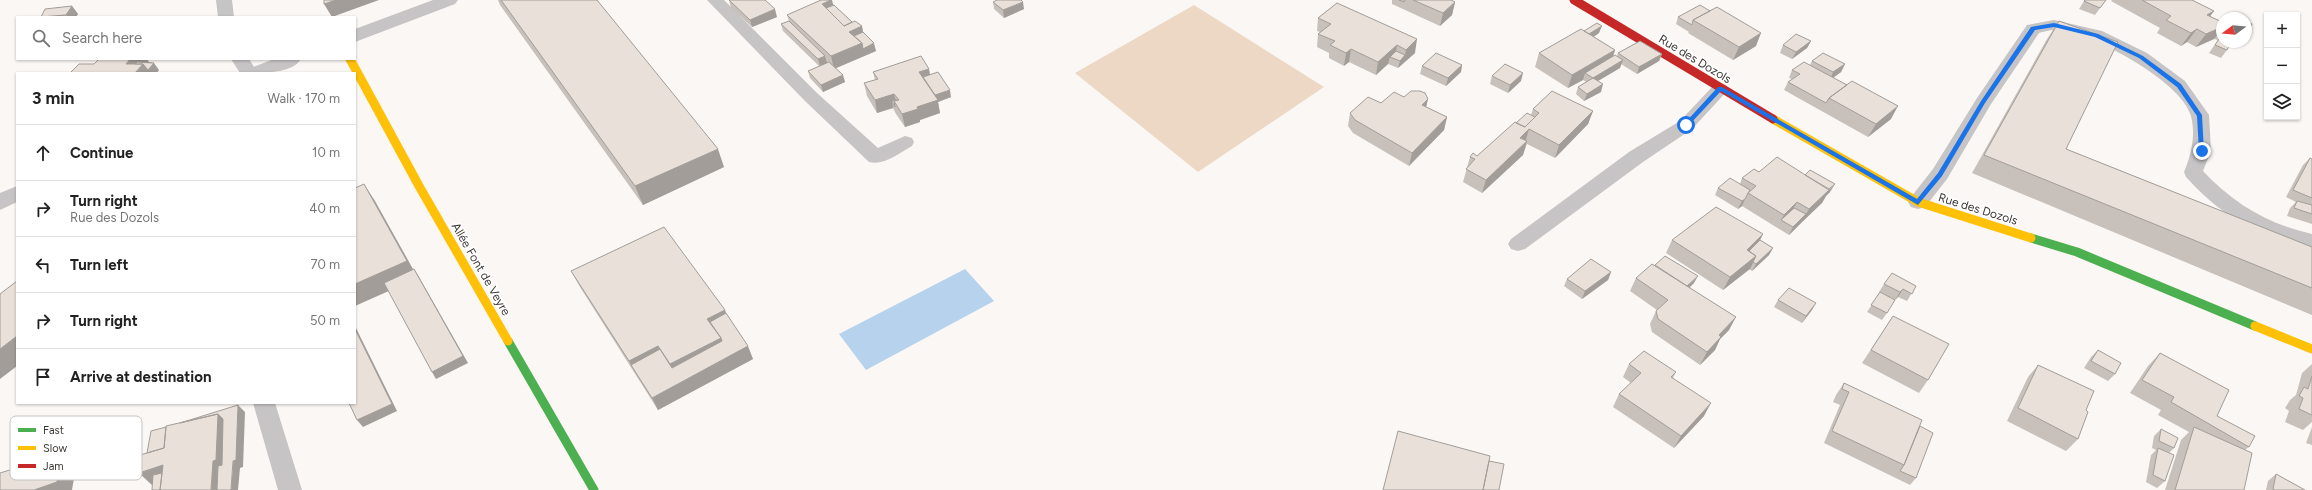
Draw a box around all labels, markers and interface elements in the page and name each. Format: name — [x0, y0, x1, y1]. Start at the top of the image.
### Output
north arrow — [2216, 12, 2252, 48]
map controls — [2264, 12, 2300, 120]
button: + — [2264, 12, 2300, 48]
search box — [16, 16, 356, 60]
icon: search — [30, 27, 52, 49]
text: Search here — [62, 29, 142, 47]
street label: Rue des Dozols — [1656, 32, 1734, 86]
button: − — [2264, 48, 2300, 84]
button: layers — [2264, 84, 2300, 120]
text: 3 min — [32, 88, 74, 108]
text: Walk · 170 m — [268, 91, 340, 106]
route start — [1677, 116, 1695, 134]
icon: ahead — [32, 142, 54, 164]
route end — [2193, 142, 2211, 160]
text: Continue — [70, 144, 133, 162]
text: 10 m — [312, 145, 340, 160]
street label: Rue des Dozols — [1937, 190, 2020, 228]
text: Turn right — [70, 192, 138, 210]
icon: right — [32, 198, 54, 220]
text: 40 m — [309, 201, 340, 216]
text: Rue des Dozols — [70, 210, 159, 225]
street label: Allée Font de Veyre — [449, 220, 513, 318]
icon: left — [32, 254, 54, 276]
text: Turn left — [70, 256, 128, 274]
text: 70 m — [310, 257, 340, 272]
icon: right — [32, 310, 54, 332]
text: Turn right — [70, 312, 138, 330]
text: 50 m — [310, 313, 340, 328]
icon: arrive — [32, 366, 54, 388]
text: Arrive at destination — [70, 368, 211, 386]
legend — [10, 416, 142, 480]
text: Fast — [43, 424, 64, 437]
text: Slow — [43, 442, 67, 455]
text: Jam — [43, 460, 64, 473]

